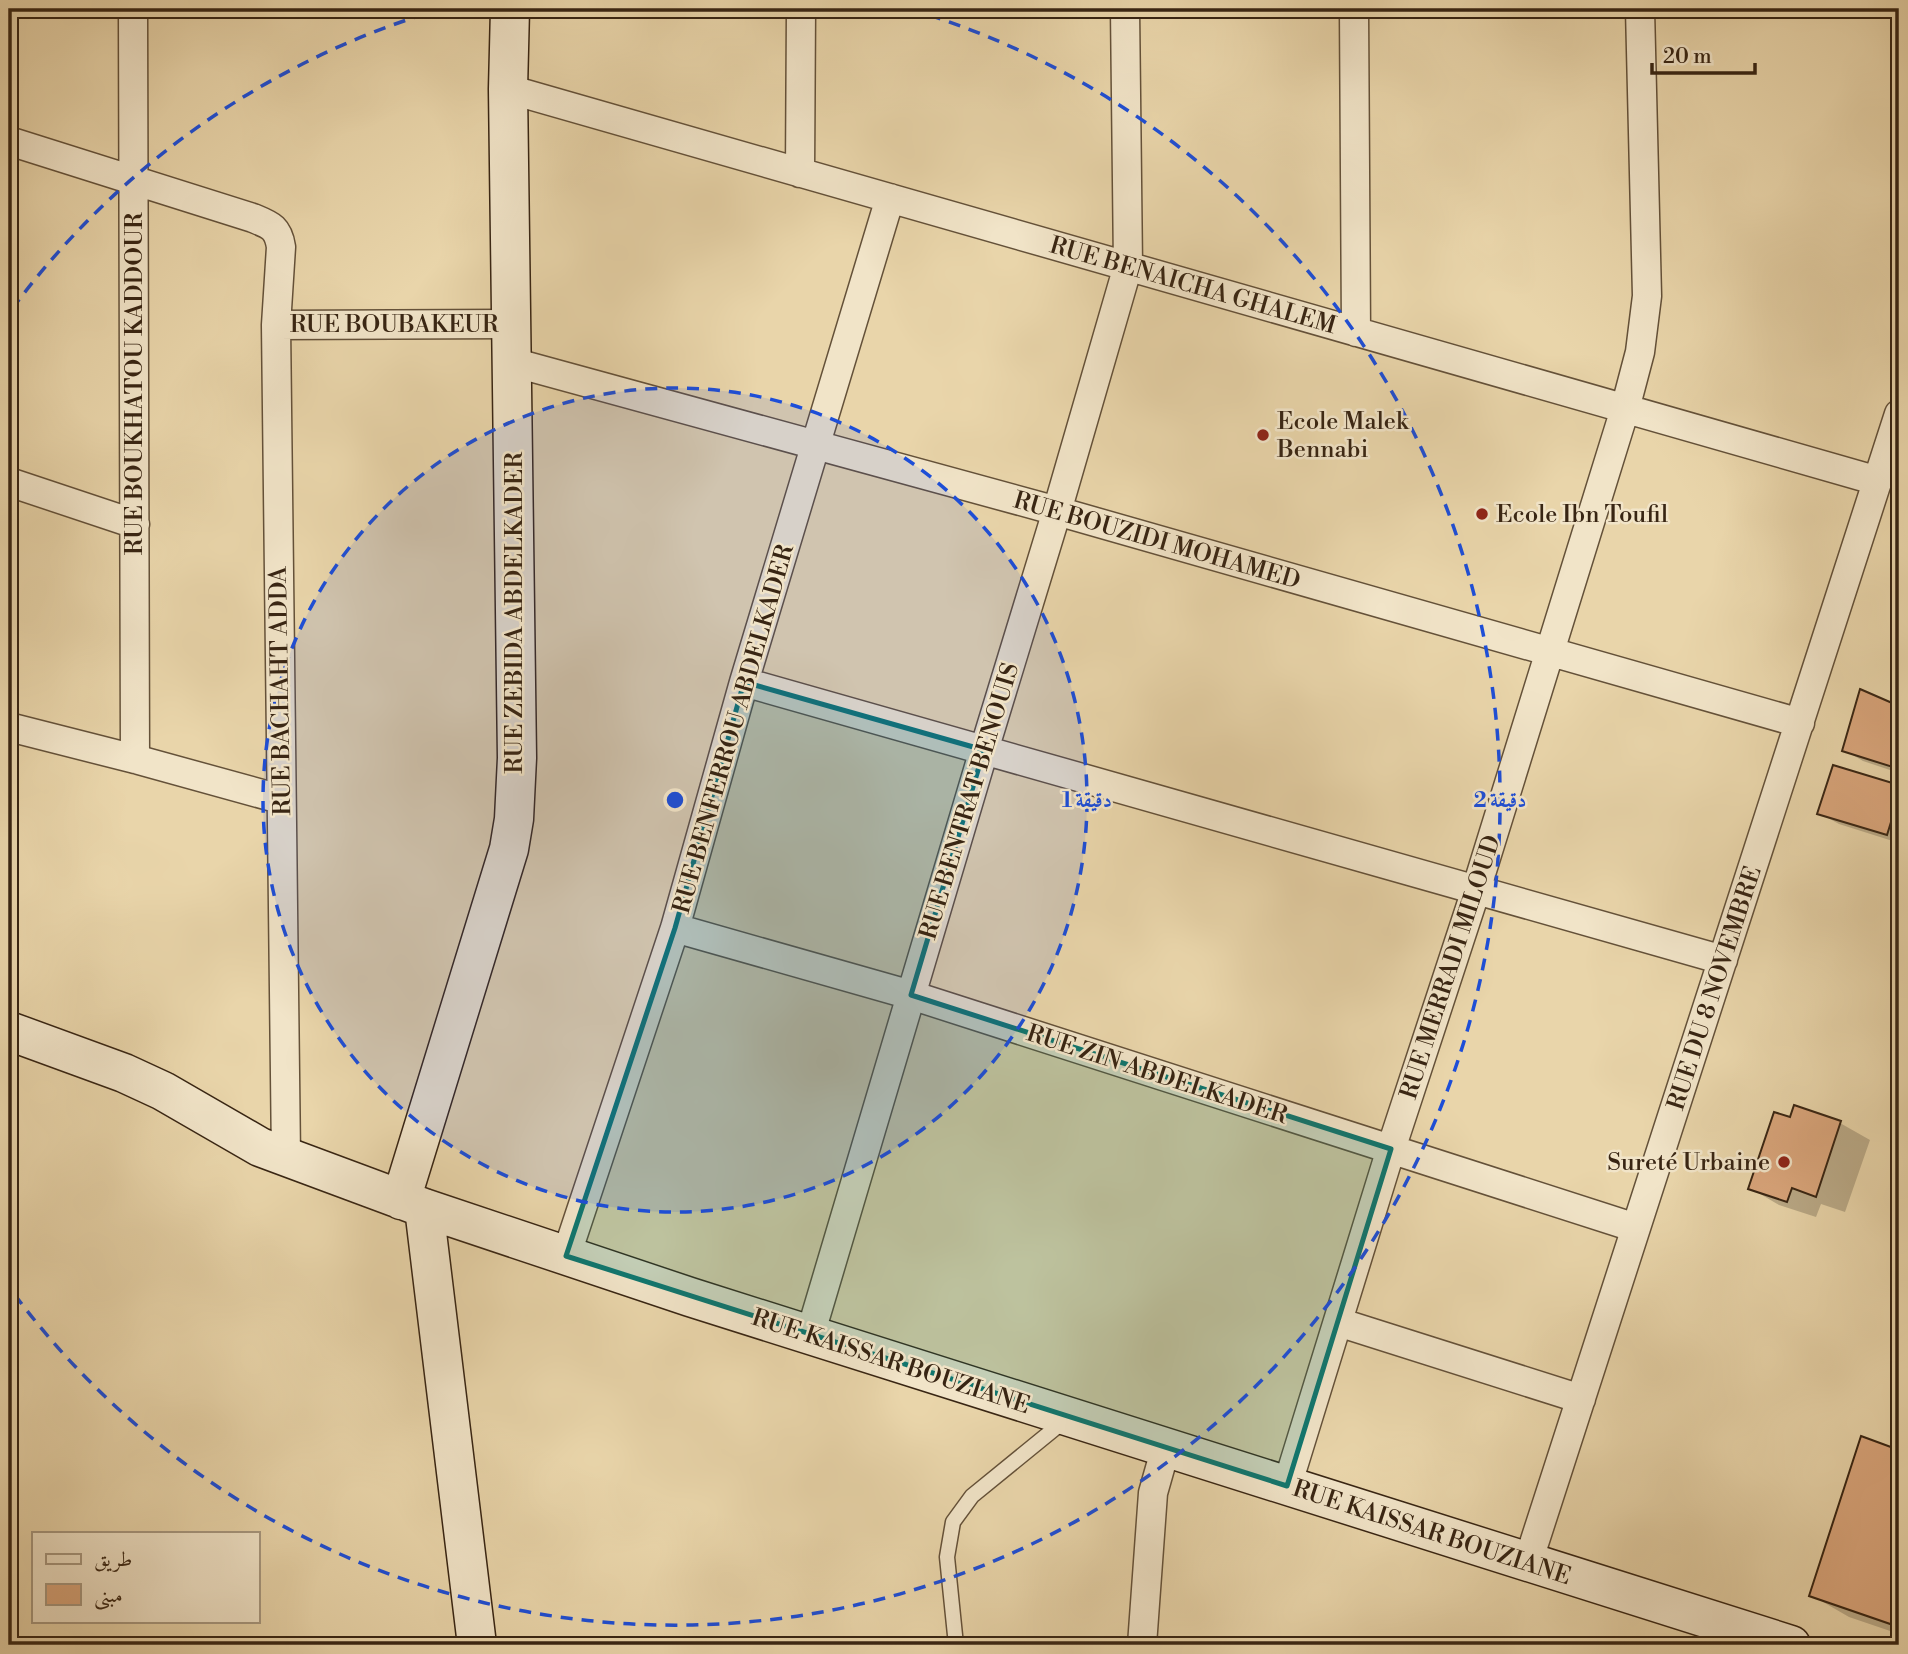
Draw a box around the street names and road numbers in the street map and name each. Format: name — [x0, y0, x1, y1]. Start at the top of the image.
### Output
street label: RUE BOUKHATOU KADDOUR — [120, 211, 150, 555]
street label: RUE BENAICHA GHALEM — [1046, 231, 1339, 341]
street label: RUE BOUBAKEUR — [290, 310, 500, 340]
street label: RUE ZEBIDA ABDELKADER — [500, 451, 530, 774]
street label: RUE BOUZIDI MOHAMED — [1010, 486, 1304, 596]
street label: RUE BENFERROU ABDELKADER — [667, 540, 802, 917]
street label: RUE BACHAHT ADDA — [264, 566, 298, 816]
street label: RUE BENTRAT BENOUIS — [914, 659, 1026, 943]
street label: RUE MERRADI MILOUD — [1394, 831, 1508, 1103]
street label: RUE DU 8 NOVEMBRE — [1661, 862, 1769, 1114]
street label: RUE ZIN ABDELKADER — [1023, 1019, 1292, 1132]
street label: RUE KAISSAR BOUZIANE — [748, 1303, 1034, 1421]
street label: RUE KAISSAR BOUZIANE — [1289, 1474, 1575, 1592]

